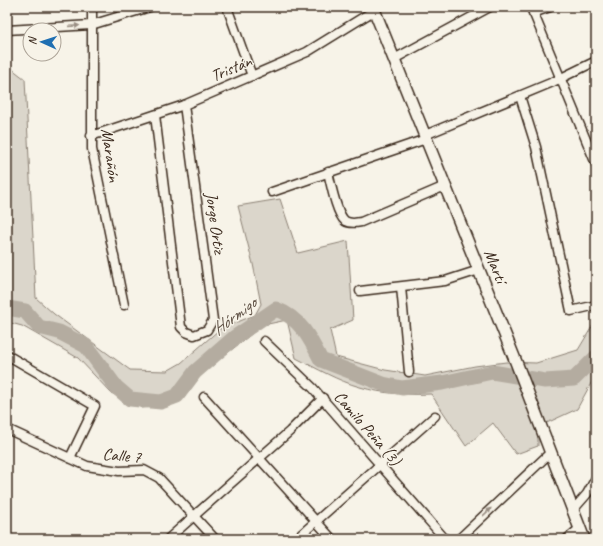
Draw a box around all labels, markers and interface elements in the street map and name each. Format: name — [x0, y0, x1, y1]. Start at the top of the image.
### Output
north arrow — [22, 22, 62, 62]
one-way arrow — [68, 23, 80, 30]
text: N — [25, 36, 39, 45]
street label: Tristán — [208, 50, 256, 86]
street label: Marañón — [96, 127, 125, 185]
street label: Jorge Ortiz — [201, 190, 230, 257]
street label: Martí — [479, 246, 513, 290]
water label: Hórmigo — [207, 290, 264, 340]
street label: Camilo Peña (3) — [329, 387, 407, 471]
street label: Calle 7 — [102, 443, 143, 468]
one-way arrow — [482, 507, 492, 517]

